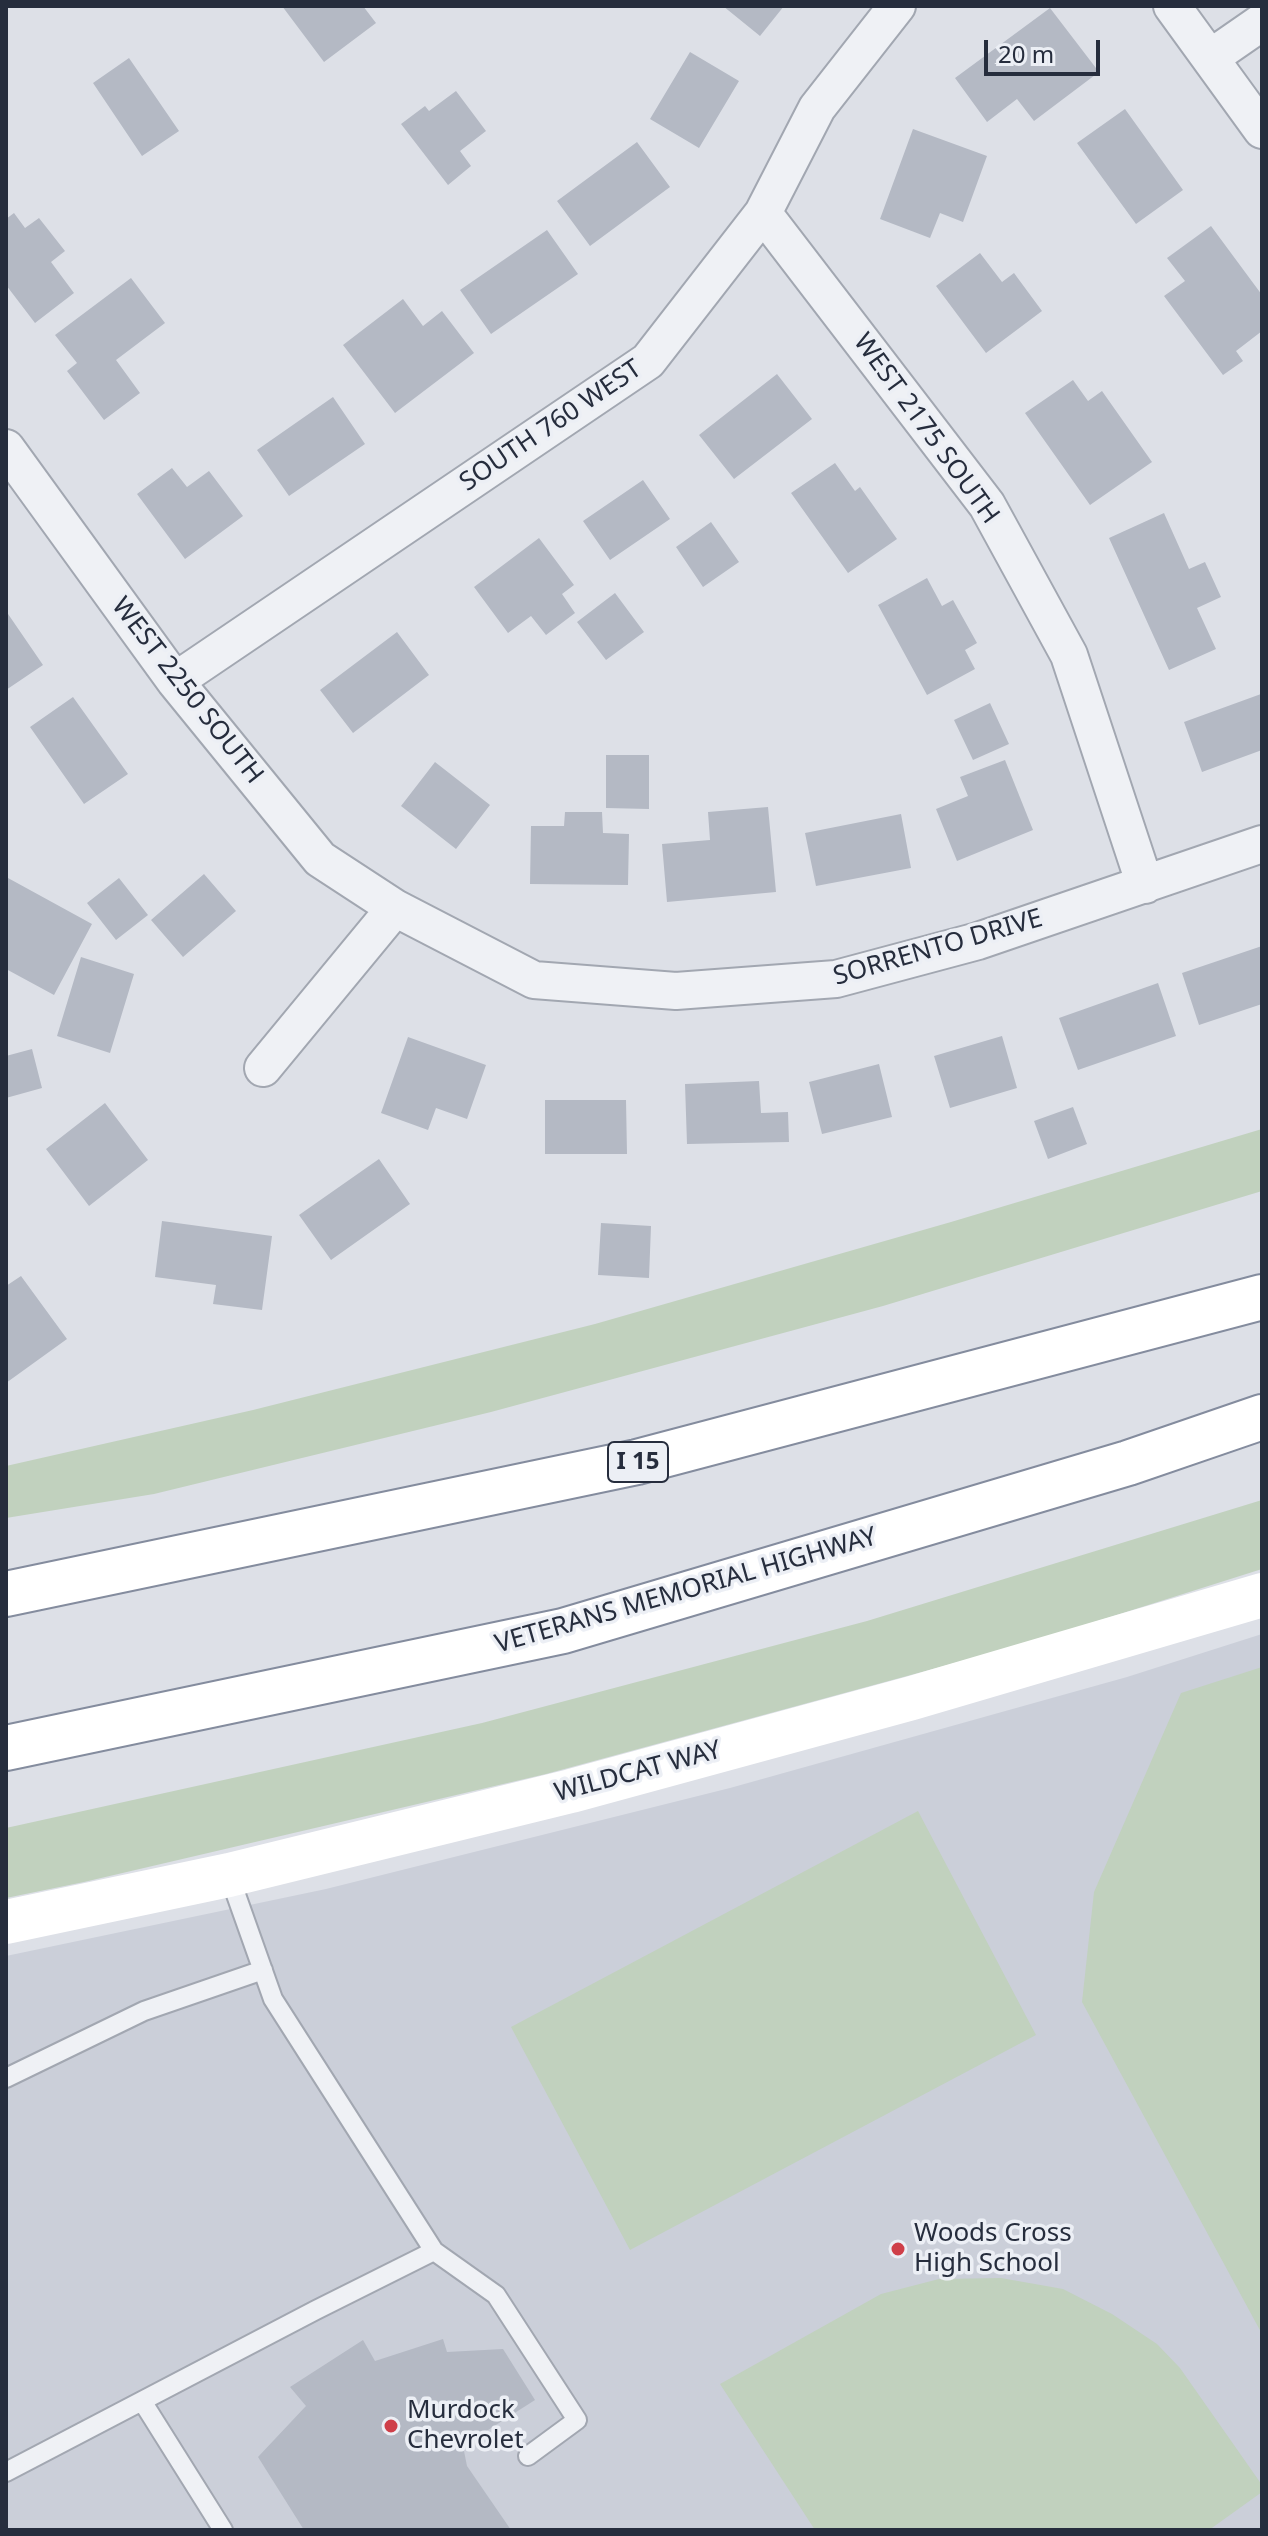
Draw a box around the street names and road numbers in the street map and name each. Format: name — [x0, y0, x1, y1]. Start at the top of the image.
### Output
street label: WEST 2175 SOUTH — [846, 328, 1006, 530]
street label: SOUTH 760 WEST — [454, 354, 648, 498]
street label: WEST 2250 SOUTH — [105, 592, 269, 790]
street label: SORRENTO DRIVE — [830, 903, 1046, 993]
road number: I 15 — [608, 1442, 668, 1482]
street label: VETERANS MEMORIAL HIGHWAY — [492, 1521, 880, 1661]
street label: WILDCAT WAY — [551, 1735, 725, 1809]

